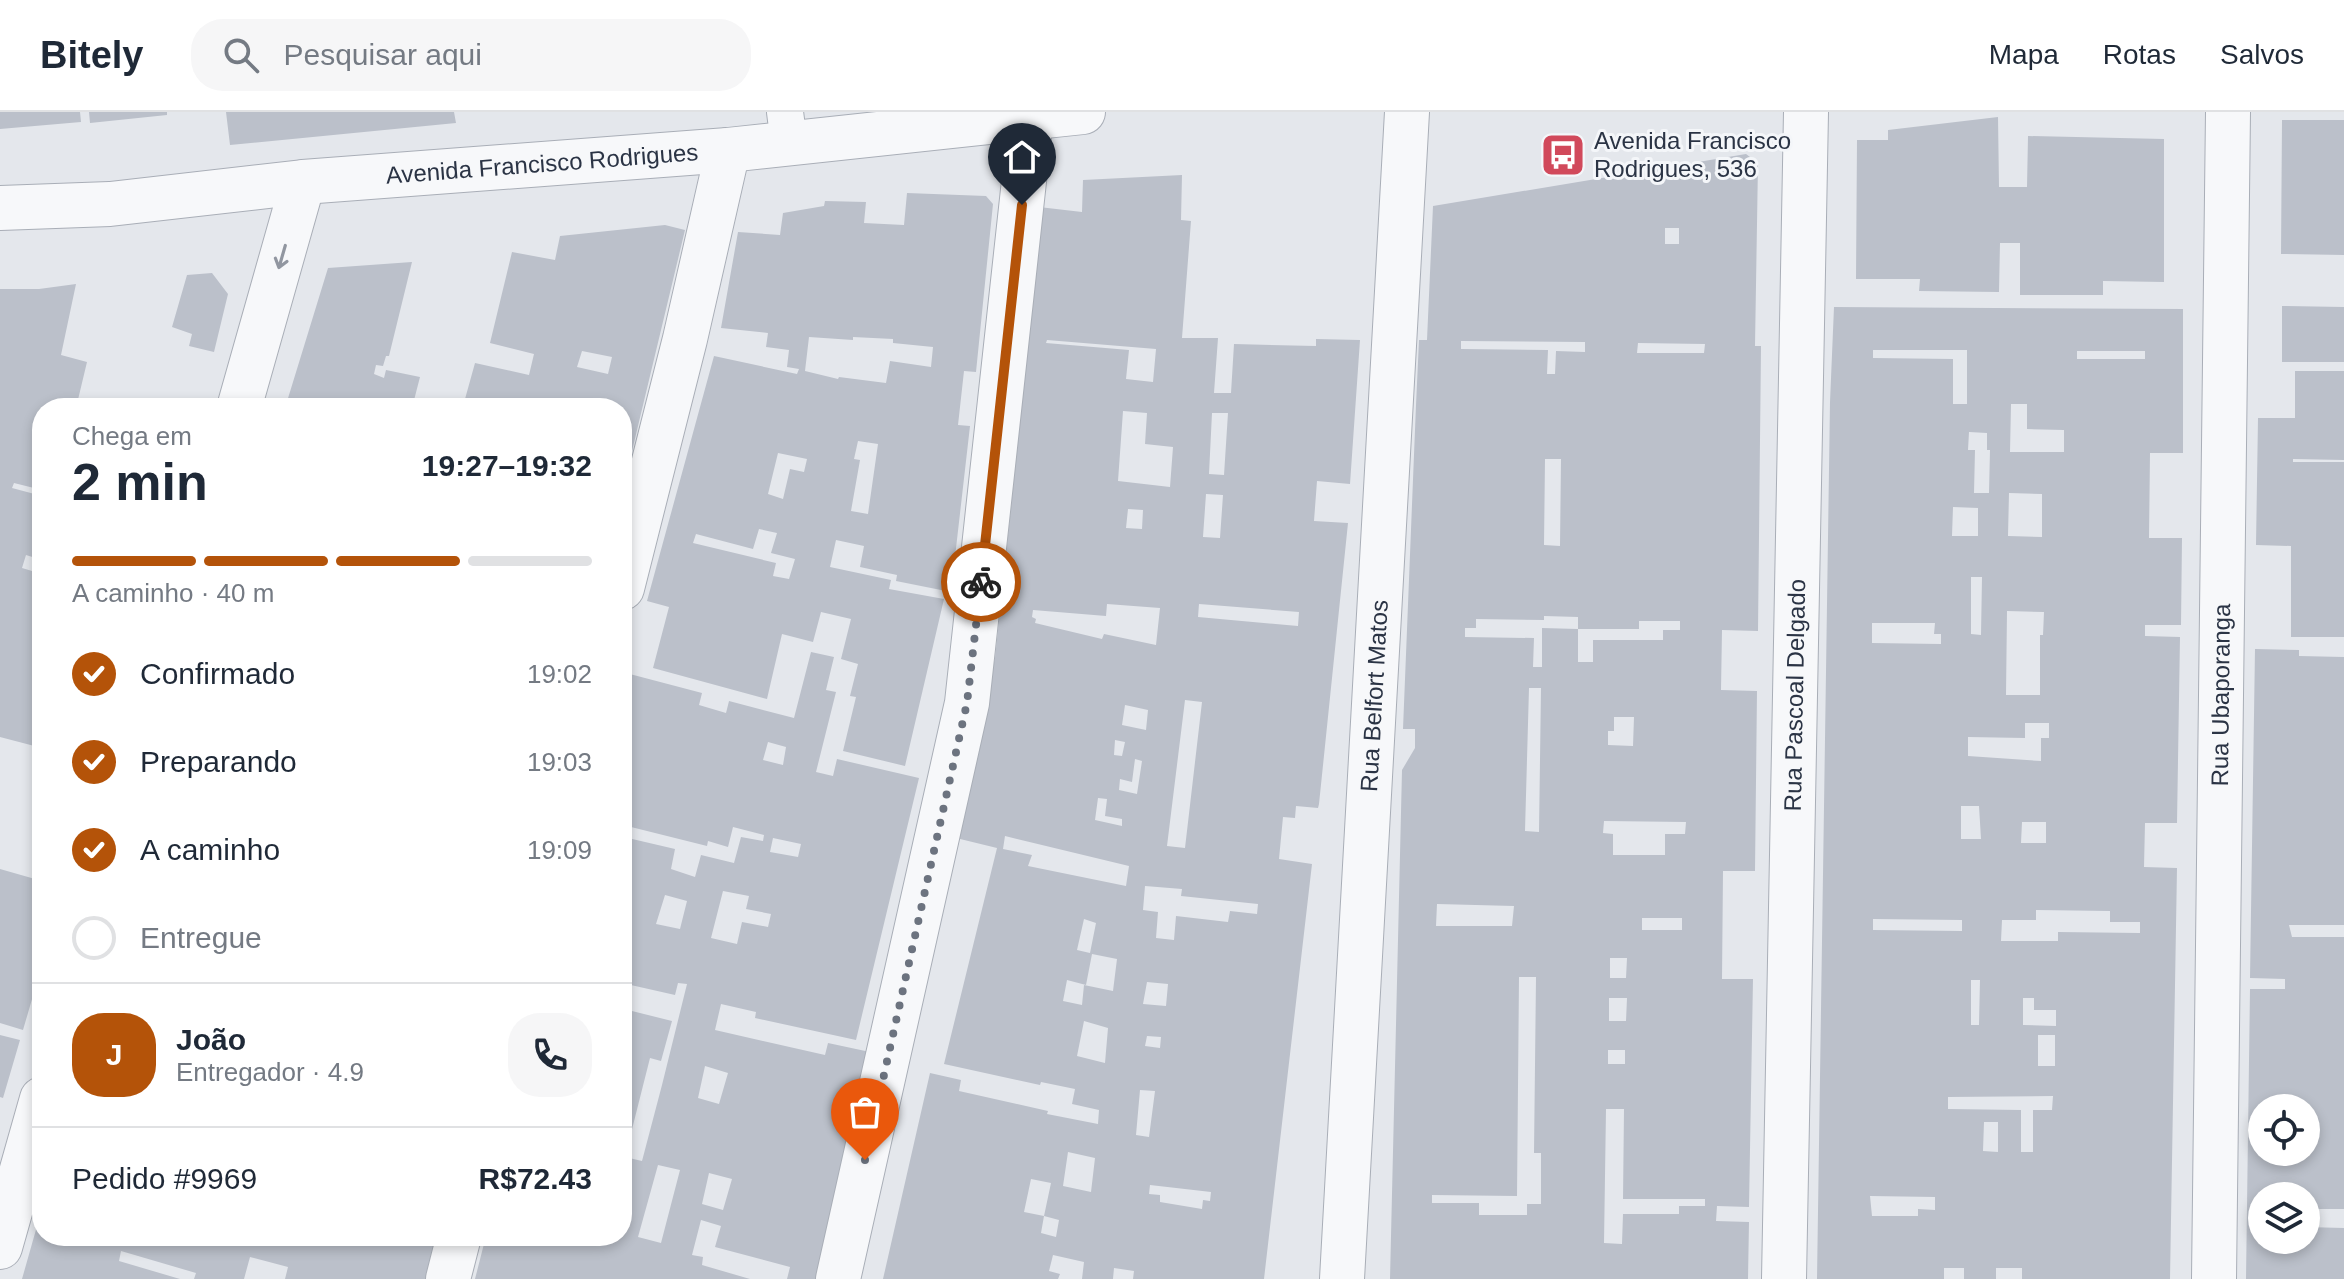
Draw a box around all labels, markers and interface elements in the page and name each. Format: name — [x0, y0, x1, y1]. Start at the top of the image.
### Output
search box — [191, 19, 751, 91]
icon: search — [219, 33, 263, 77]
text: Bitely — [40, 34, 143, 76]
text: Pesquisar aqui — [283, 38, 482, 71]
text: Mapa — [1989, 39, 2059, 70]
text: Rotas — [2103, 39, 2176, 70]
text: Salvos — [2220, 39, 2304, 70]
pin — [988, 123, 1056, 205]
place label: Avenida Francisco Rodrigues, 536 — [1594, 127, 1791, 182]
bus stop icon: Avenida Francisco Rodrigues, 536 — [1539, 131, 1587, 179]
icon: home — [1000, 135, 1044, 179]
street label: Avenida Francisco Rodrigues — [385, 138, 699, 189]
one-way arrow — [274, 243, 289, 269]
text: Chega em — [72, 421, 192, 451]
text: 19:27–19:32 — [422, 449, 592, 482]
text: 2 min — [72, 453, 208, 511]
courier — [941, 542, 1021, 622]
icon: bike — [959, 560, 1003, 604]
text: A caminho · 40 m — [72, 578, 274, 608]
street label: Rua Pascoal Delgado — [1779, 579, 1810, 811]
street label: Rua Belfort Matos — [1355, 599, 1393, 793]
street label: Rua Ubaporanga — [2206, 603, 2235, 787]
icon: check — [72, 652, 116, 696]
text: Confirmado — [140, 657, 295, 690]
text: 19:02 — [527, 659, 592, 689]
icon: check — [72, 740, 116, 784]
text: Preparando — [140, 745, 297, 778]
text: 19:03 — [527, 747, 592, 777]
icon: check — [72, 828, 116, 872]
text: A caminho — [140, 833, 280, 866]
text: 19:09 — [527, 835, 592, 865]
text: Entregue — [140, 921, 262, 954]
button: phone — [508, 1013, 592, 1097]
text: João — [176, 1023, 246, 1056]
text: J — [106, 1038, 122, 1071]
text: Entregador · 4.9 — [176, 1057, 364, 1087]
pin — [831, 1078, 899, 1160]
icon: bag — [843, 1090, 887, 1134]
map controls — [2248, 1094, 2320, 1254]
button: locate — [2248, 1094, 2320, 1166]
text: Pedido #9969 — [72, 1162, 257, 1195]
text: R$72.43 — [479, 1162, 592, 1195]
button: layers — [2248, 1182, 2320, 1254]

